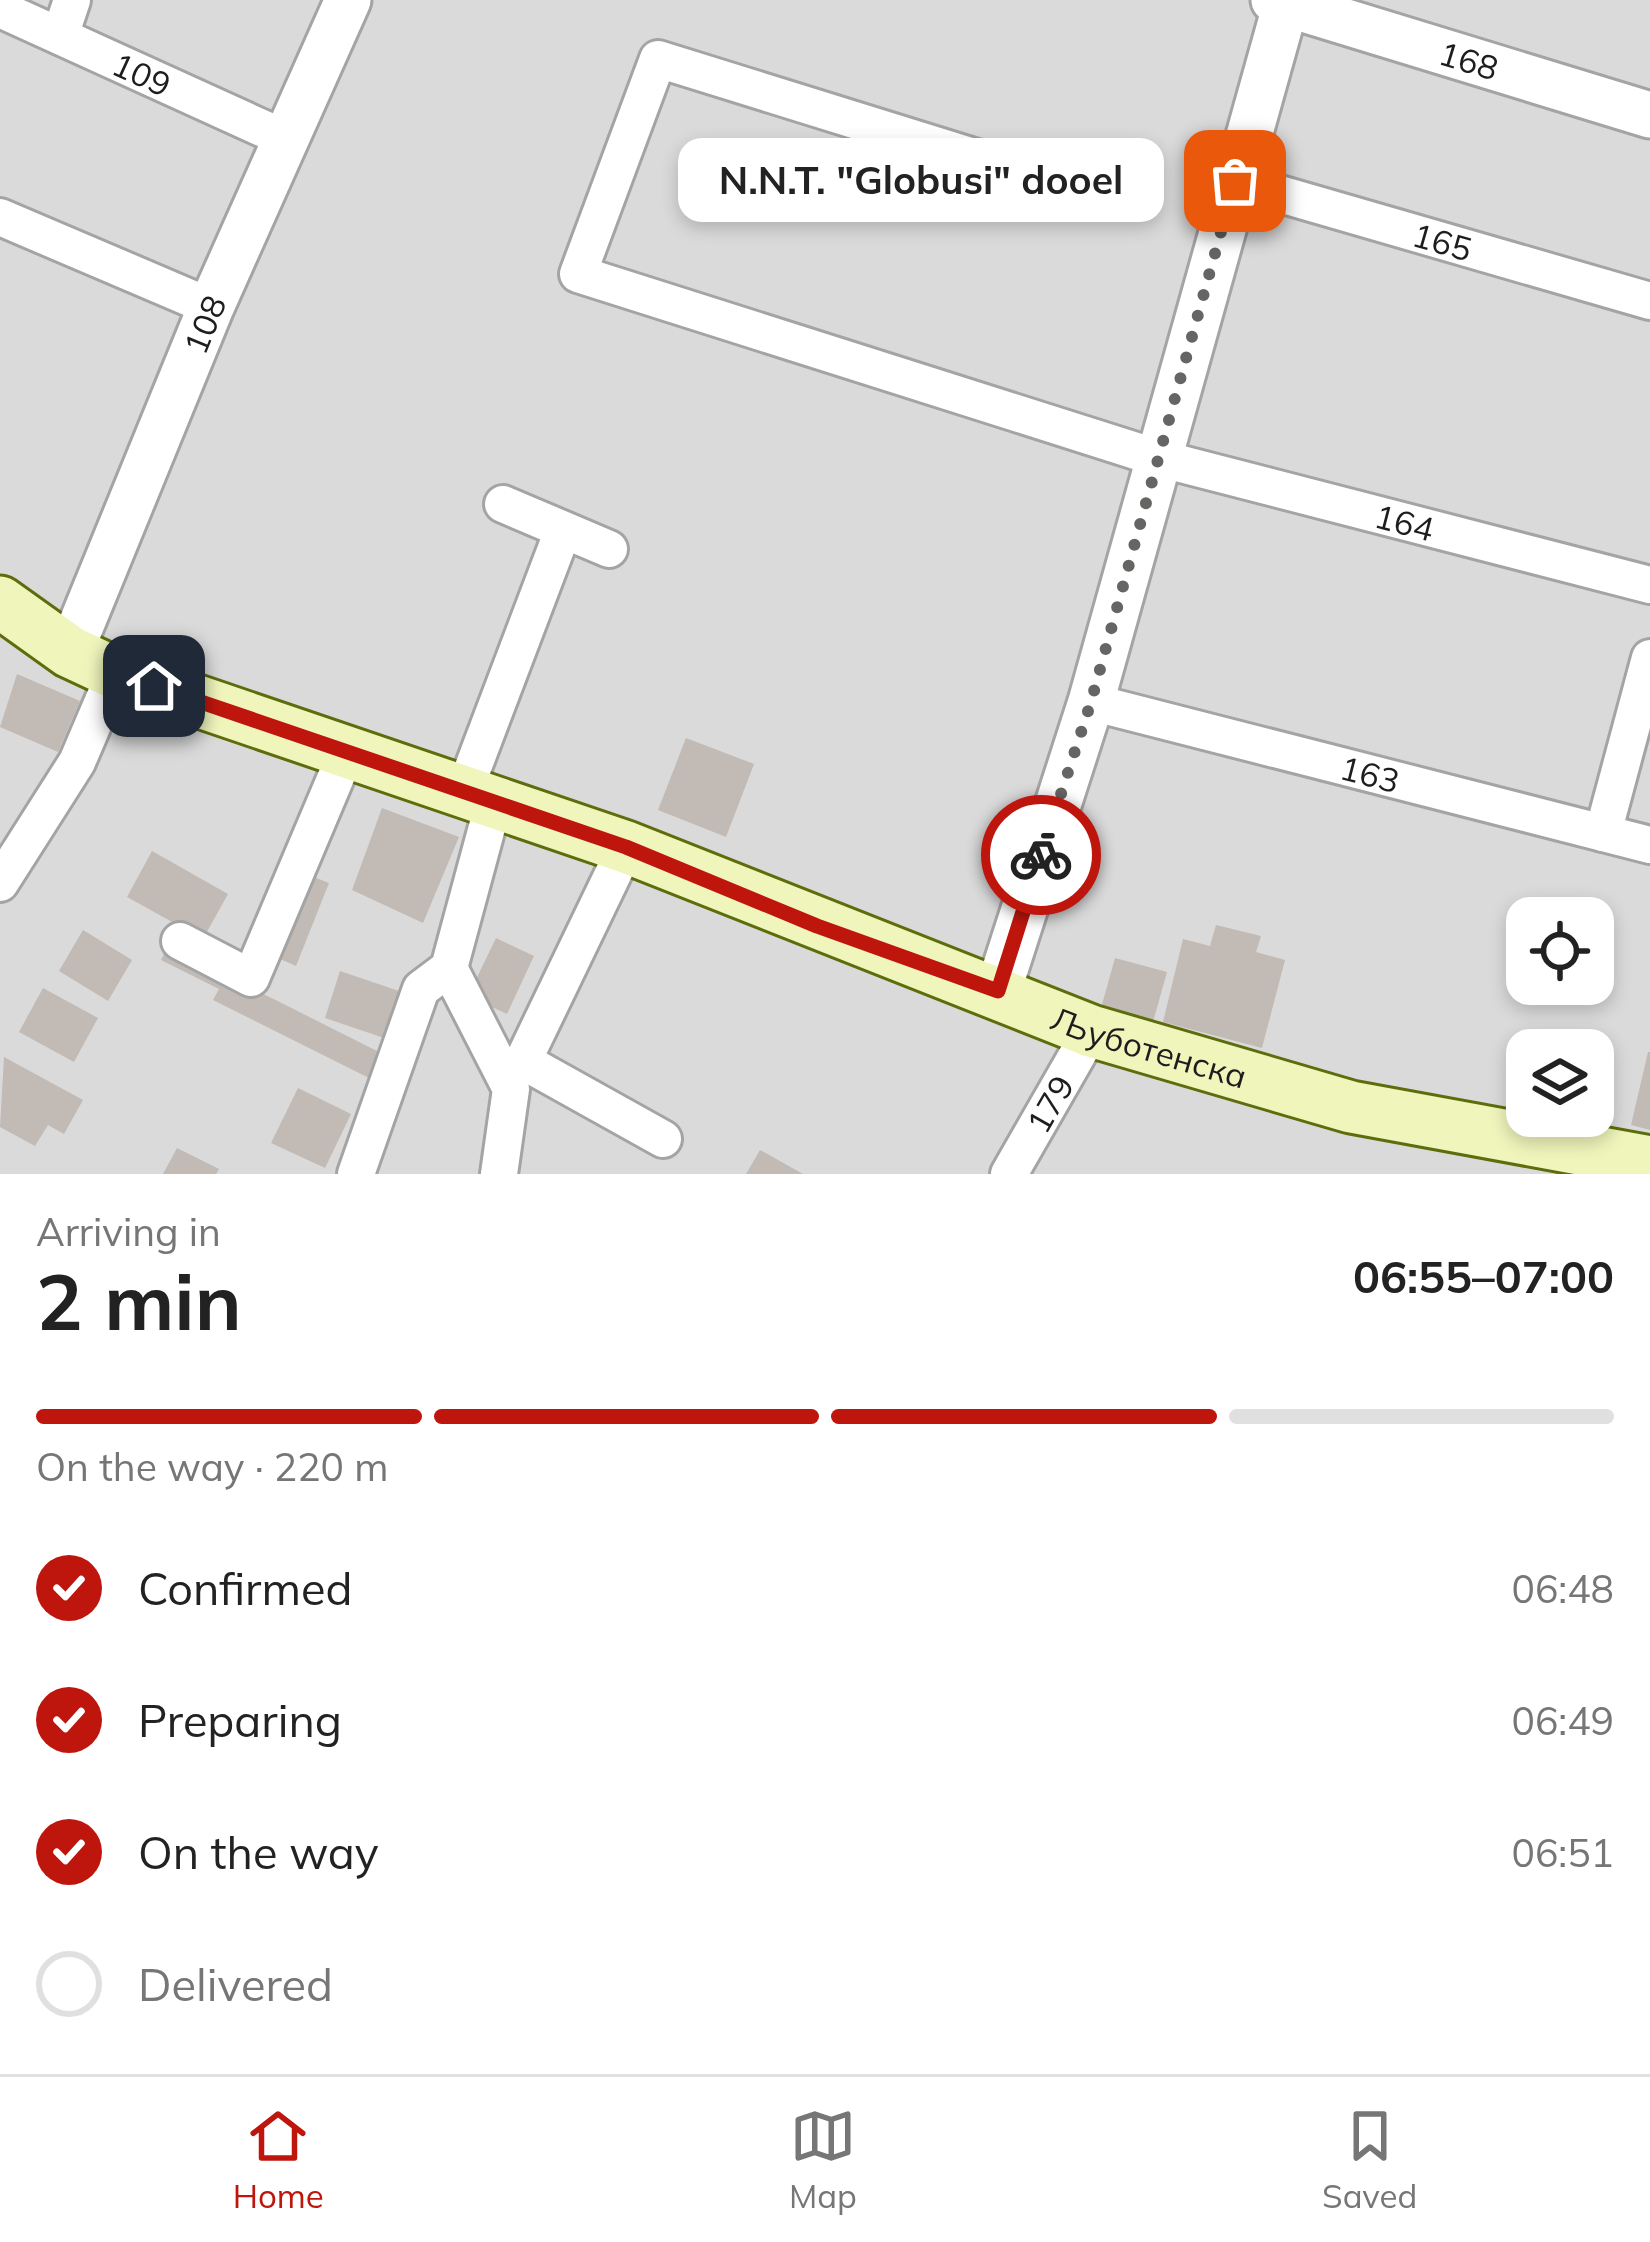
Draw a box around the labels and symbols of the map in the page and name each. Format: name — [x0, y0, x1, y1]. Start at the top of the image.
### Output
street label: 168 — [1435, 31, 1503, 88]
street label: 109 — [106, 43, 178, 105]
pin — [1184, 130, 1286, 232]
callout: N.N.T. "Globusi" dooel — [677, 139, 1163, 223]
street label: 165 — [1408, 213, 1477, 269]
street label: 108 — [174, 289, 234, 360]
street label: 164 — [1371, 494, 1439, 549]
pin — [103, 635, 205, 737]
street label: 163 — [1336, 746, 1404, 801]
courier — [981, 795, 1101, 915]
street label: Љуботенска — [1046, 997, 1252, 1096]
street label: 179 — [1017, 1068, 1082, 1140]

